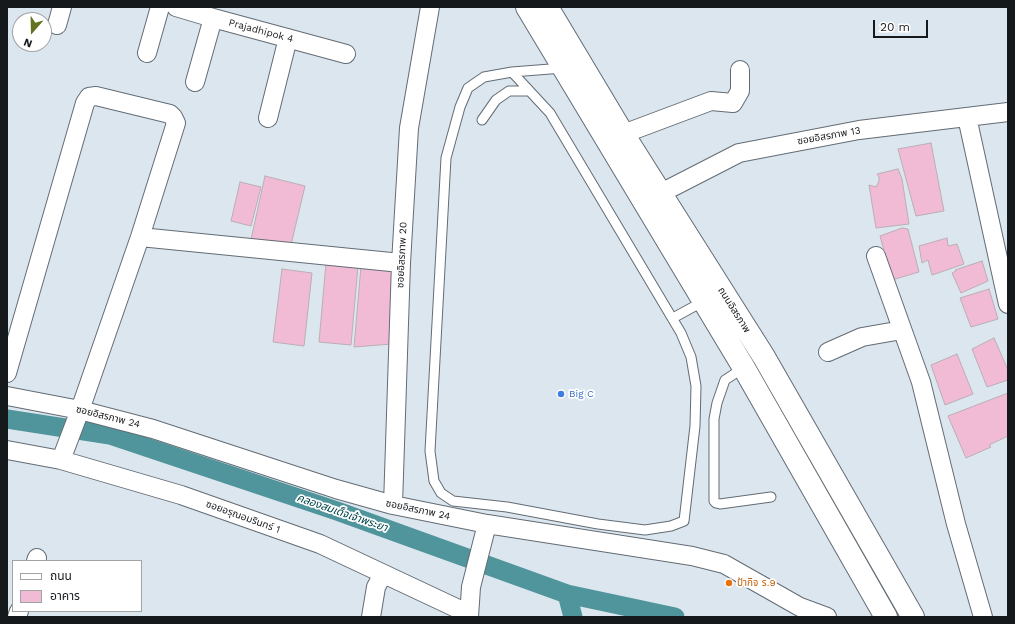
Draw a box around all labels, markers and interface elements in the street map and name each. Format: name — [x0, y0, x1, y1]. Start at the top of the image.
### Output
north arrow — [12, 12, 52, 52]
scale bar — [875, 12, 930, 38]
street label: Prajadhipok 4 — [227, 17, 295, 45]
text: 20 m — [880, 20, 910, 34]
text: N — [22, 35, 34, 50]
street label: ซอยอิสรภาพ 13 — [797, 125, 861, 147]
street label: ซอยอิสรภาพ 20 — [394, 222, 410, 288]
street label: ถนนอิสรภาพ — [715, 285, 753, 335]
place label: Big C — [569, 388, 594, 400]
marker: Big C — [556, 389, 566, 399]
street label: ซอยอิสรภาพ 24 — [75, 403, 141, 431]
water label: คลองสมเด็จเจ้าพระยา — [295, 491, 389, 535]
street label: ซอยอิสรภาพ 24 — [385, 497, 451, 523]
street label: ซอยอรุณอมรินทร์ 1 — [204, 498, 282, 536]
legend — [12, 560, 142, 612]
text: ถนน — [50, 569, 72, 583]
place label: ป้ากิจ ร.9 — [737, 577, 776, 589]
marker: ป้ากิจ ร.9 — [724, 578, 734, 588]
text: อาคาร — [50, 589, 80, 603]

